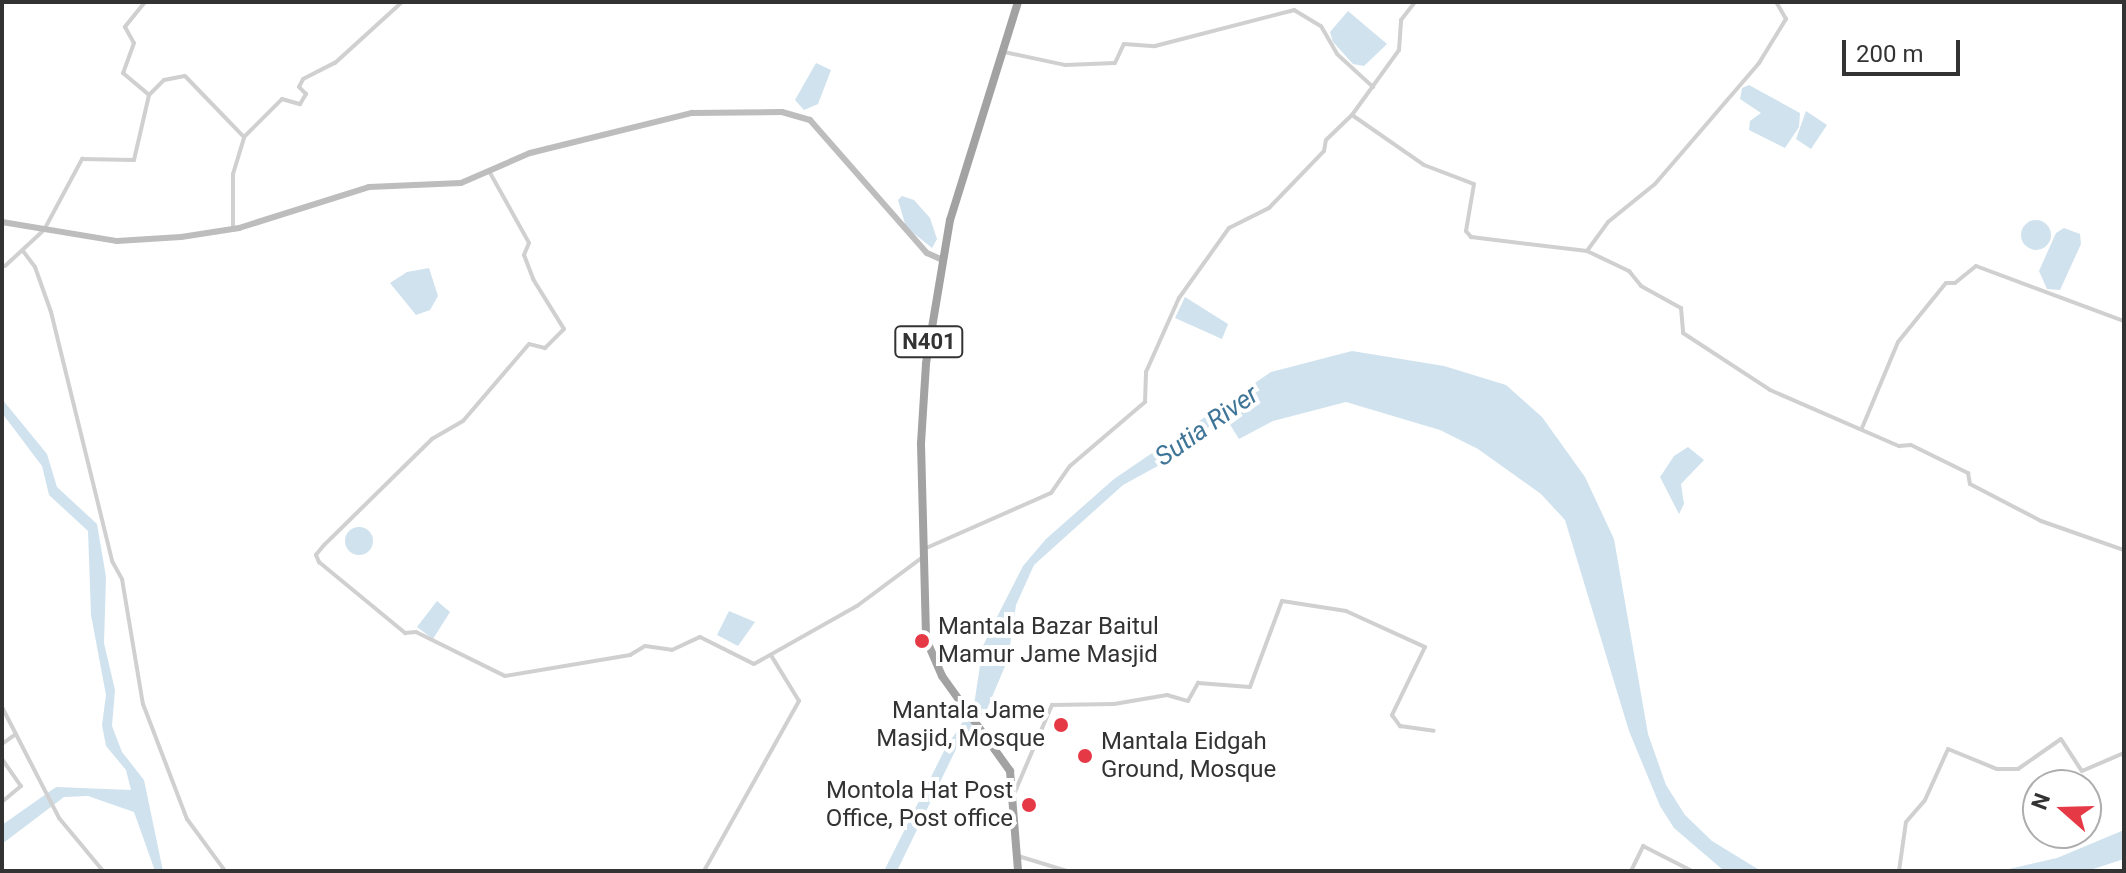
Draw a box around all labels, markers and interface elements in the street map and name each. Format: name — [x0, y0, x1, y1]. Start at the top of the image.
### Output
scale bar — [1846, 24, 1964, 74]
text: 200 m — [1856, 40, 1923, 68]
road number: N401 — [893, 324, 965, 360]
water label: Sutia River — [1149, 379, 1265, 473]
place label: Mantala Bazar Baitul Mamur Jame Masjid — [938, 613, 1159, 669]
marker: Mantala Bazar Baitul Mamur Jame Masjid — [913, 632, 931, 650]
place label: Mantala Jame Masjid, Mosque — [876, 697, 1045, 753]
marker: Mantala Jame Masjid, Mosque — [1052, 716, 1070, 734]
place label: Mantala Eidgah Ground, Mosque — [1101, 728, 1276, 784]
marker: Mantala Eidgah Ground, Mosque — [1076, 747, 1094, 765]
north arrow — [2022, 769, 2102, 849]
place label: Montola Hat Post Office, Post office — [826, 777, 1013, 833]
text: N — [2026, 790, 2055, 813]
marker: Montola Hat Post Office, Post office — [1020, 796, 1038, 814]

